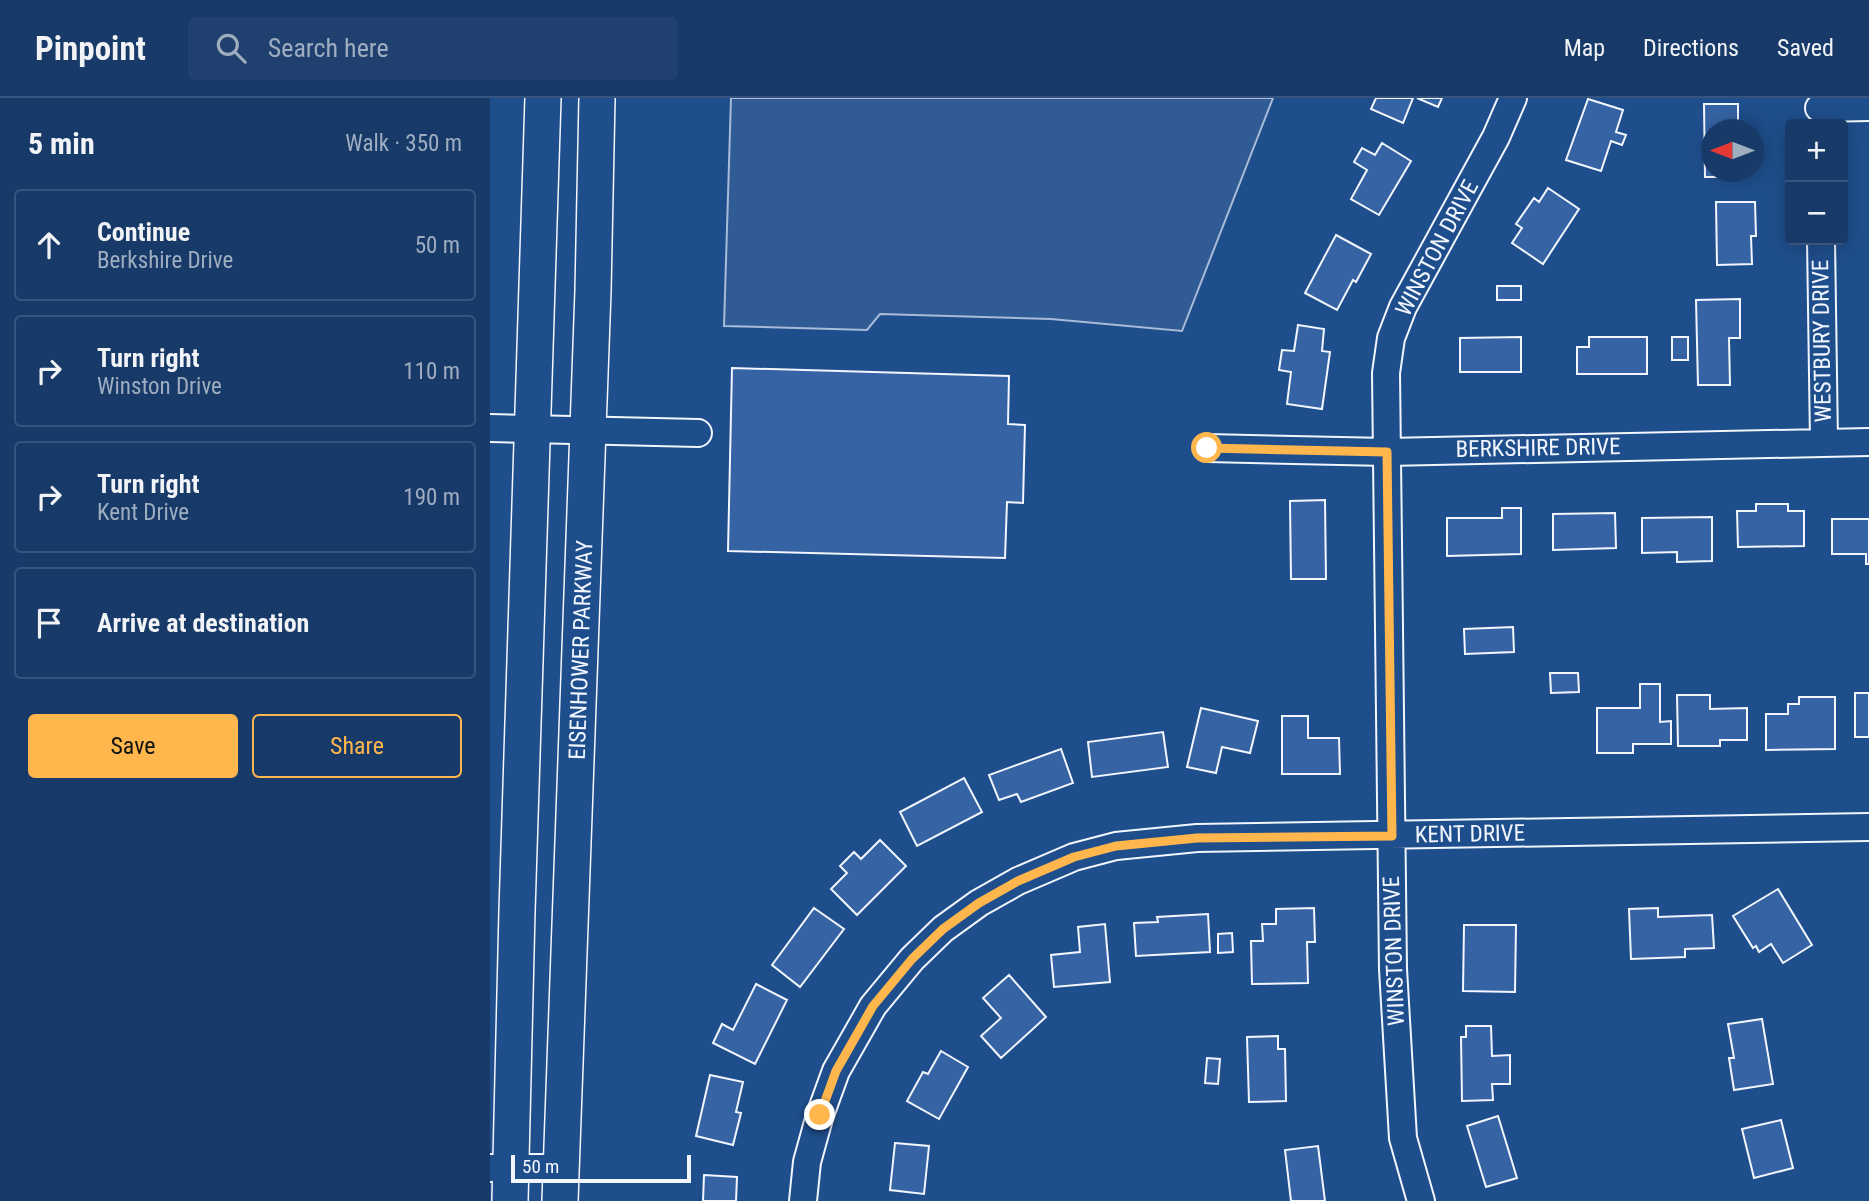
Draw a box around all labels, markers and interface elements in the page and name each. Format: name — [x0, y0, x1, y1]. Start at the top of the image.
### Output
search box — [188, 17, 678, 80]
text: Pinpoint — [35, 29, 146, 68]
icon: search — [212, 29, 250, 67]
text: Search here — [268, 33, 389, 63]
text: Map — [1564, 34, 1605, 62]
text: Directions — [1643, 34, 1739, 62]
text: Saved — [1777, 34, 1834, 62]
north arrow — [1701, 119, 1764, 182]
map controls — [1785, 119, 1848, 245]
button: + — [1785, 119, 1848, 182]
text: 5 min — [28, 126, 95, 161]
text: Walk · 350 m — [345, 130, 462, 157]
street label: WINSTON DRIVE — [1390, 175, 1484, 321]
button: − — [1785, 182, 1848, 245]
text: Continue — [97, 217, 190, 247]
icon: ahead — [30, 226, 68, 264]
text: 50 m — [415, 232, 460, 259]
text: Berkshire Drive — [97, 247, 233, 274]
street label: WESTBURY DRIVE — [1807, 259, 1837, 423]
text: Turn right — [97, 343, 199, 373]
icon: right — [30, 352, 68, 390]
text: 110 m — [403, 358, 460, 385]
text: Winston Drive — [97, 373, 222, 400]
route start — [1191, 432, 1222, 463]
street label: BERKSHIRE DRIVE — [1455, 433, 1621, 463]
text: Turn right — [97, 469, 199, 499]
icon: right — [30, 478, 68, 516]
text: 190 m — [403, 484, 460, 511]
text: Kent Drive — [97, 499, 189, 526]
street label: EISENHOWER PARKWAY — [564, 540, 598, 760]
icon: arrive — [30, 604, 68, 642]
text: Arrive at destination — [97, 608, 309, 638]
button: Save — [28, 714, 238, 778]
button: Share — [252, 714, 462, 778]
street label: KENT DRIVE — [1415, 820, 1525, 848]
street label: WINSTON DRIVE — [1378, 876, 1410, 1026]
route end — [804, 1099, 835, 1130]
scale bar — [511, 1152, 691, 1184]
text: 50 m — [522, 1155, 559, 1178]

